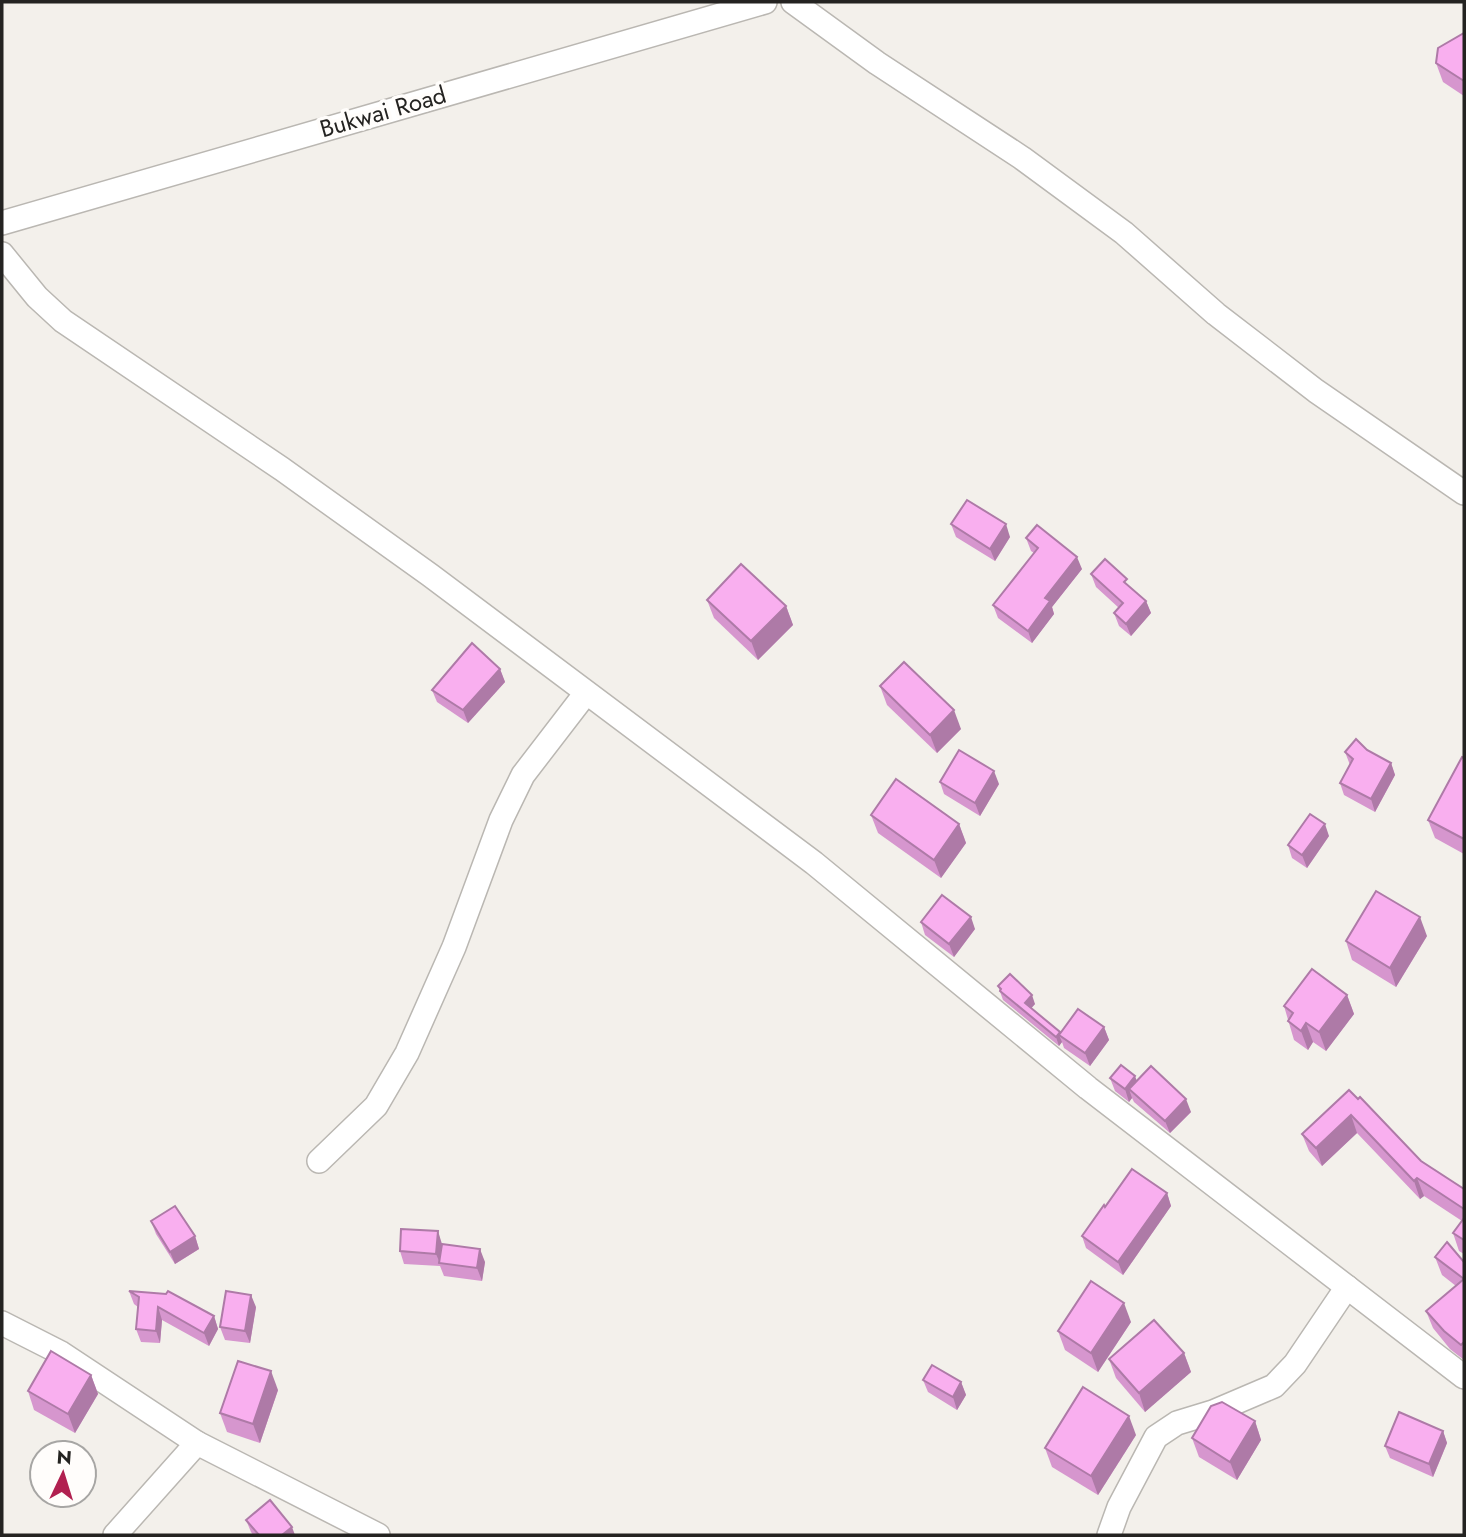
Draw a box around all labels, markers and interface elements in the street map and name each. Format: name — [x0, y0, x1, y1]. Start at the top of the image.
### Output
street label: Bukwai Road — [316, 77, 450, 146]
north arrow — [28, 1439, 98, 1509]
text: N — [56, 1444, 73, 1472]

